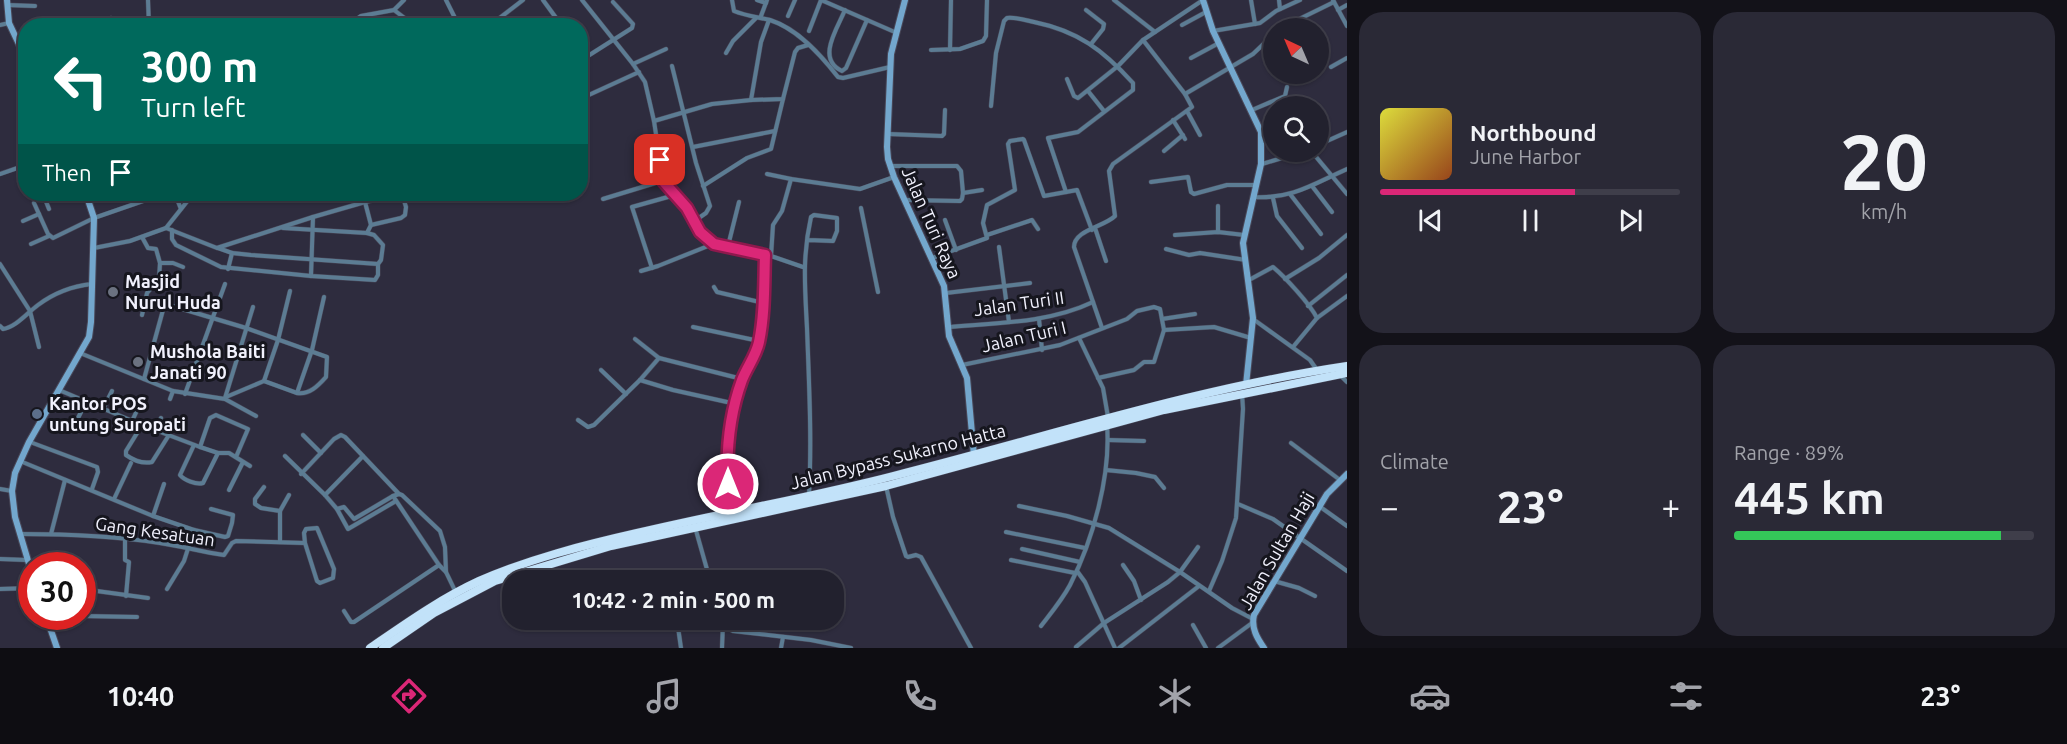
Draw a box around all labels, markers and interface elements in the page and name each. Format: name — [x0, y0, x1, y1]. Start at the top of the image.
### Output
north arrow — [1263, 18, 1329, 84]
map controls — [1263, 18, 1329, 162]
icon: left — [42, 42, 120, 120]
text: 300 m — [141, 43, 258, 90]
text: Turn left — [141, 92, 245, 122]
button: search — [1263, 96, 1329, 162]
text: 20 — [1840, 117, 1928, 205]
text: Northbound — [1470, 120, 1596, 145]
pin — [634, 134, 685, 185]
icon: arrive — [643, 143, 676, 176]
text: June Harbor — [1470, 145, 1581, 168]
icon: arrive — [104, 156, 137, 189]
text: Then — [42, 160, 92, 185]
street label: Jalan Turi Raya — [898, 164, 965, 281]
text: km/h — [1861, 200, 1907, 223]
icon: previous — [1414, 204, 1447, 237]
icon: pause — [1514, 204, 1547, 237]
icon: next — [1614, 204, 1647, 237]
place label: Masjid Nurul Huda — [125, 271, 221, 312]
marker: Masjid Nurul Huda — [106, 285, 120, 299]
street label: Jalan Turi II — [972, 287, 1065, 319]
street label: Jalan Turi I — [980, 317, 1068, 355]
place label: Mushola Baiti Janati 90 — [150, 341, 266, 382]
marker: Mushola Baiti Janati 90 — [131, 355, 145, 369]
place label: Kantor POS untung Suropati — [49, 393, 186, 434]
marker: Kantor POS untung Suropati — [30, 407, 44, 421]
street label: Jalan Bypass Sukarno Hatta — [788, 420, 1007, 492]
text: Range · 89% — [1734, 441, 1844, 464]
text: Climate — [1380, 450, 1449, 473]
position arrow — [696, 452, 760, 516]
text: 445 km — [1734, 472, 1885, 523]
text: 23° — [1497, 481, 1563, 532]
street label: Jalan Sultan Haji — [1234, 488, 1318, 613]
text: − — [1380, 488, 1399, 525]
text: + — [1661, 488, 1680, 525]
street label: Gang Kesatuan — [94, 513, 216, 549]
speed limit sign: 30 — [18, 552, 96, 630]
text: 10:42 · 2 min · 500 m — [571, 587, 775, 612]
icon: directions — [388, 675, 430, 717]
icon: music — [643, 675, 685, 717]
icon: phone — [899, 675, 941, 717]
icon: climate — [1154, 675, 1196, 717]
icon: car — [1409, 675, 1451, 717]
icon: filters — [1665, 675, 1707, 717]
text: 10:40 — [107, 681, 174, 711]
text: 23° — [1920, 681, 1960, 711]

